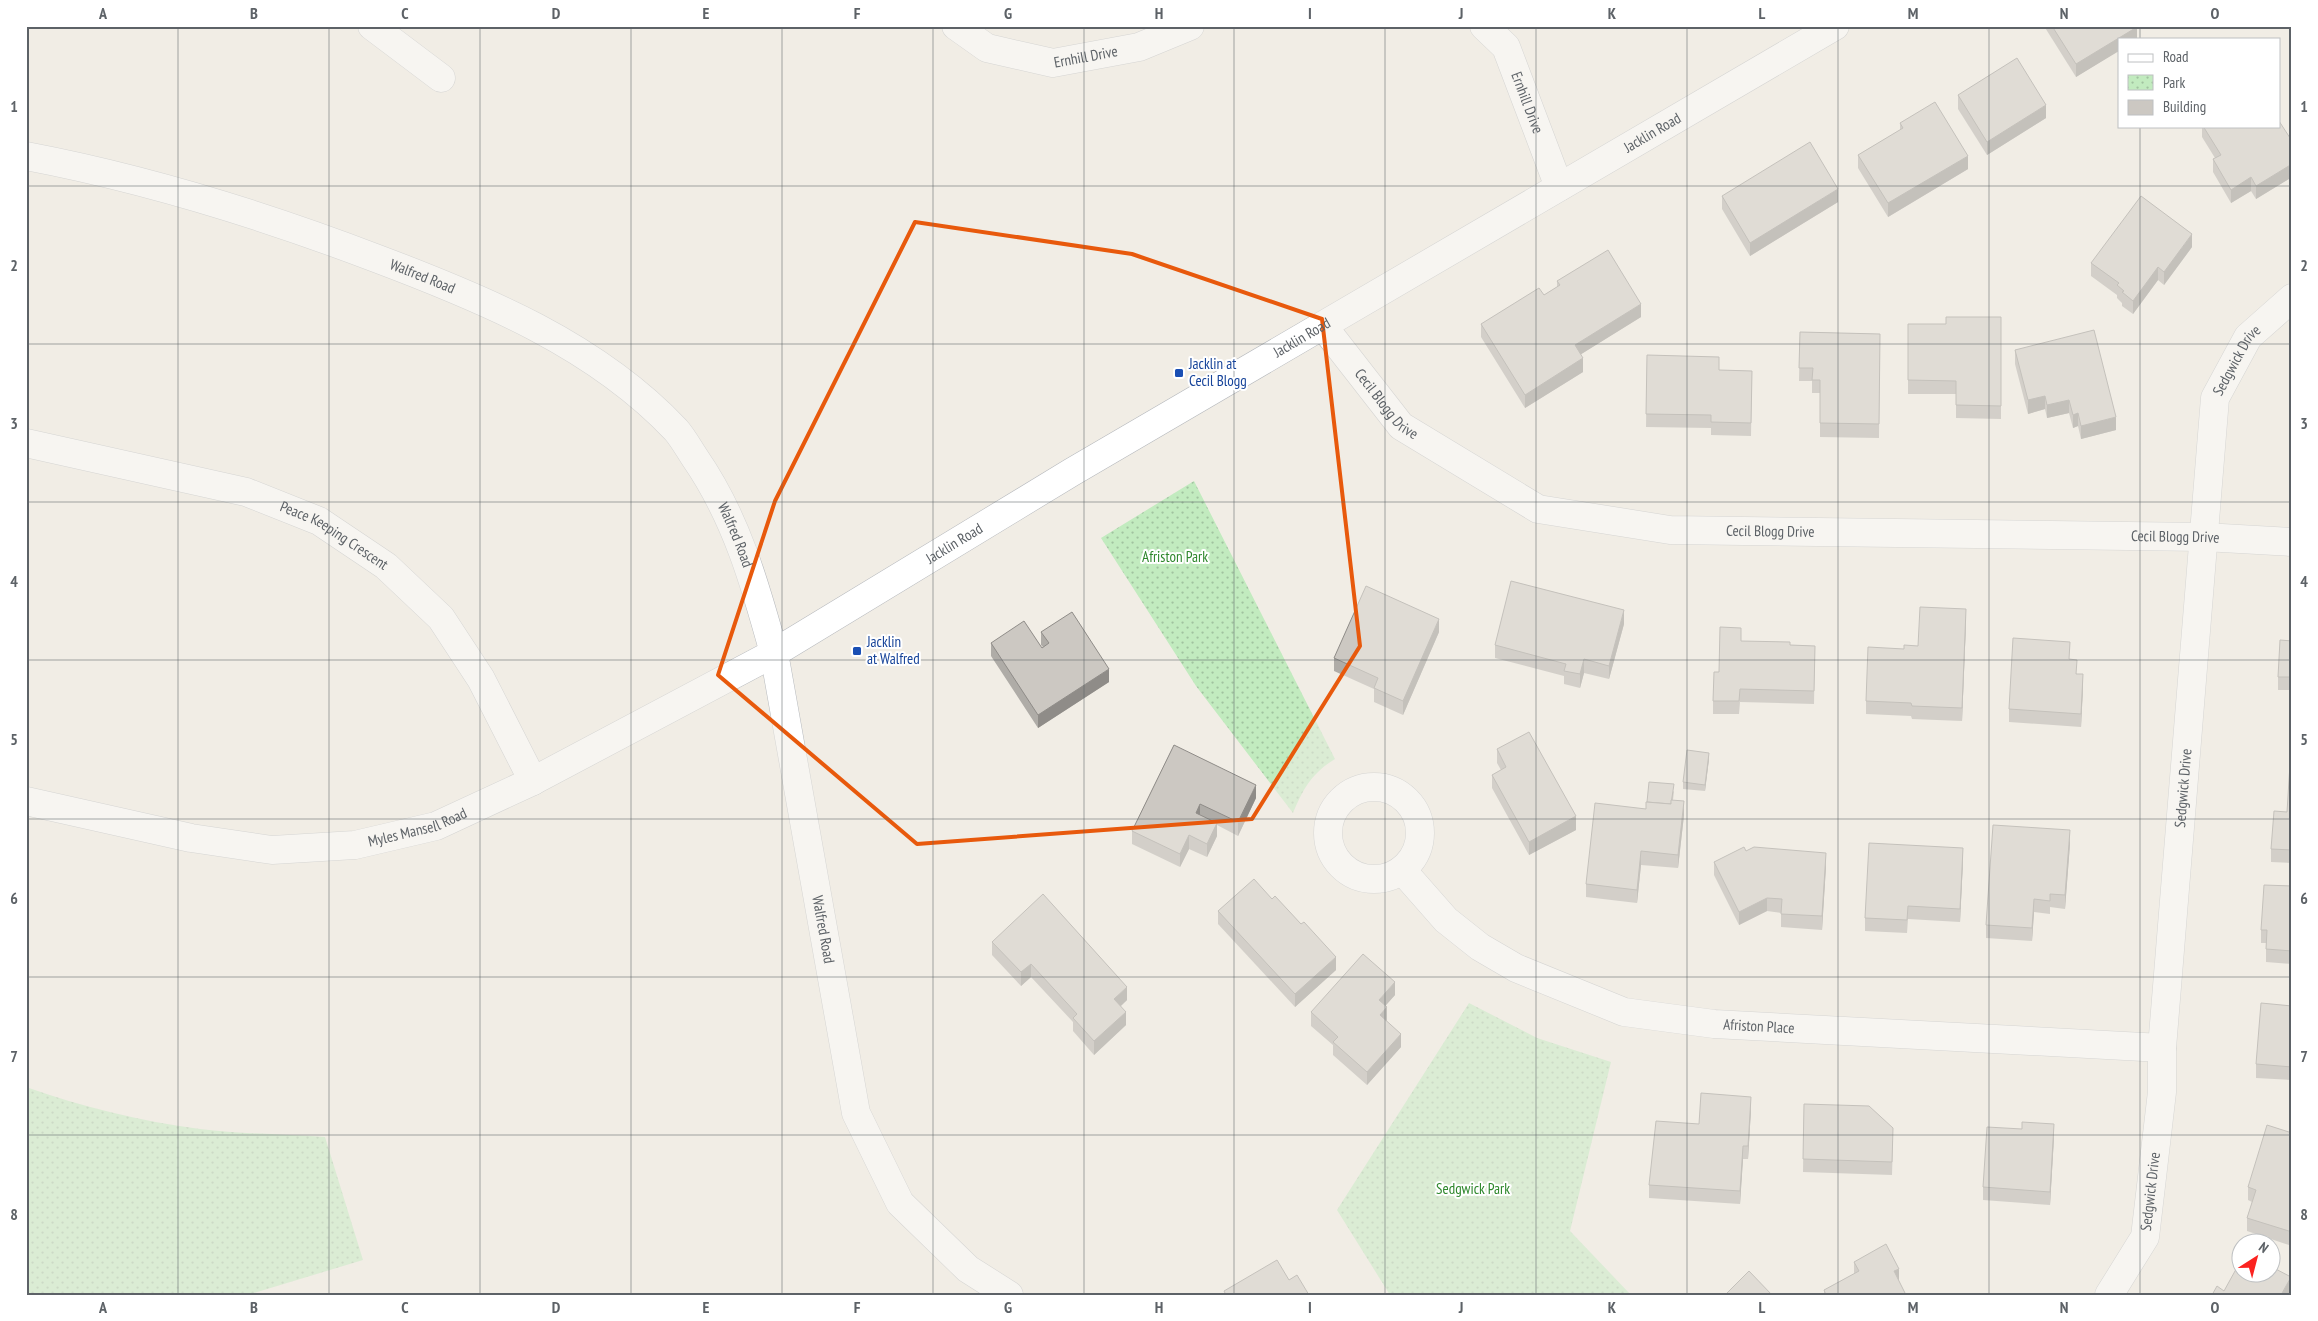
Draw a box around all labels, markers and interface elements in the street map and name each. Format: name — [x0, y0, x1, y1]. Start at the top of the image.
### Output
text: A — [98, 3, 108, 23]
text: B — [250, 3, 258, 23]
text: C — [401, 3, 409, 23]
text: D — [552, 3, 561, 23]
text: E — [703, 3, 710, 23]
text: F — [854, 3, 861, 23]
text: G — [1004, 3, 1012, 23]
text: H — [1155, 3, 1163, 23]
text: I — [1308, 3, 1312, 23]
text: J — [1458, 3, 1463, 23]
text: K — [1608, 3, 1617, 23]
text: L — [1759, 3, 1766, 23]
text: M — [1908, 3, 1918, 23]
text: N — [2060, 3, 2068, 23]
text: O — [2211, 3, 2220, 23]
legend — [2118, 38, 2280, 128]
street label: Ernhill Drive — [1052, 41, 1119, 72]
text: Road — [2163, 47, 2189, 66]
street label: Ernhill Drive — [1507, 69, 1548, 136]
text: Park — [2163, 73, 2185, 92]
text: 1 — [10, 96, 18, 116]
text: 1 — [2300, 96, 2308, 116]
text: Building — [2163, 97, 2206, 116]
street label: Jacklin Road — [1619, 108, 1684, 157]
street label: Walfred Road — [387, 254, 458, 297]
text: 2 — [10, 255, 18, 275]
text: 2 — [2300, 255, 2308, 275]
street label: Jacklin Road — [1269, 313, 1334, 362]
street label: Sedgwick Drive — [2208, 320, 2264, 399]
place label: Jacklin at Cecil Blogg — [1188, 354, 1247, 390]
street label: Cecil Blogg Drive — [1351, 365, 1422, 443]
marker: Jacklin at Cecil Blogg — [1173, 367, 1185, 379]
text: 3 — [10, 413, 18, 433]
text: 3 — [2300, 413, 2308, 433]
street label: Peace Keeping Crescent — [277, 497, 392, 574]
street label: Walfred Road — [714, 499, 758, 570]
street label: Jacklin Road — [921, 519, 986, 568]
street label: Cecil Blogg Drive — [1726, 521, 1815, 541]
street label: Cecil Blogg Drive — [2131, 526, 2220, 547]
park label: Afriston Park — [1142, 547, 1208, 566]
text: 4 — [10, 571, 18, 591]
text: 4 — [2300, 571, 2308, 591]
place label: Jacklin at Walfred — [866, 632, 920, 668]
marker: Jacklin at Walfred — [851, 645, 863, 657]
text: 5 — [10, 729, 18, 749]
text: 5 — [2300, 729, 2308, 749]
street label: Sedgwick Drive — [2170, 748, 2195, 828]
street label: Myles Mansell Road — [366, 803, 470, 851]
text: 6 — [10, 888, 18, 908]
text: 6 — [2300, 888, 2308, 908]
street label: Walfred Road — [808, 894, 839, 965]
street label: Afriston Place — [1723, 1015, 1795, 1037]
text: 7 — [10, 1046, 18, 1066]
text: 7 — [2300, 1046, 2308, 1066]
street label: Sedgwick Drive — [2136, 1151, 2164, 1232]
park label: Sedgwick Park — [1436, 1179, 1510, 1198]
text: 8 — [10, 1204, 18, 1224]
text: 8 — [2300, 1204, 2308, 1224]
north arrow — [2230, 1234, 2280, 1284]
text: N — [2255, 1238, 2272, 1257]
text: A — [98, 1297, 108, 1317]
text: B — [250, 1297, 258, 1317]
text: C — [401, 1297, 409, 1317]
text: D — [552, 1297, 561, 1317]
text: E — [703, 1297, 710, 1317]
text: F — [854, 1297, 861, 1317]
text: G — [1004, 1297, 1012, 1317]
text: H — [1155, 1297, 1163, 1317]
text: I — [1308, 1297, 1312, 1317]
text: J — [1458, 1297, 1463, 1317]
text: K — [1608, 1297, 1617, 1317]
text: L — [1759, 1297, 1766, 1317]
text: M — [1908, 1297, 1918, 1317]
text: N — [2060, 1297, 2068, 1317]
text: O — [2211, 1297, 2220, 1317]

